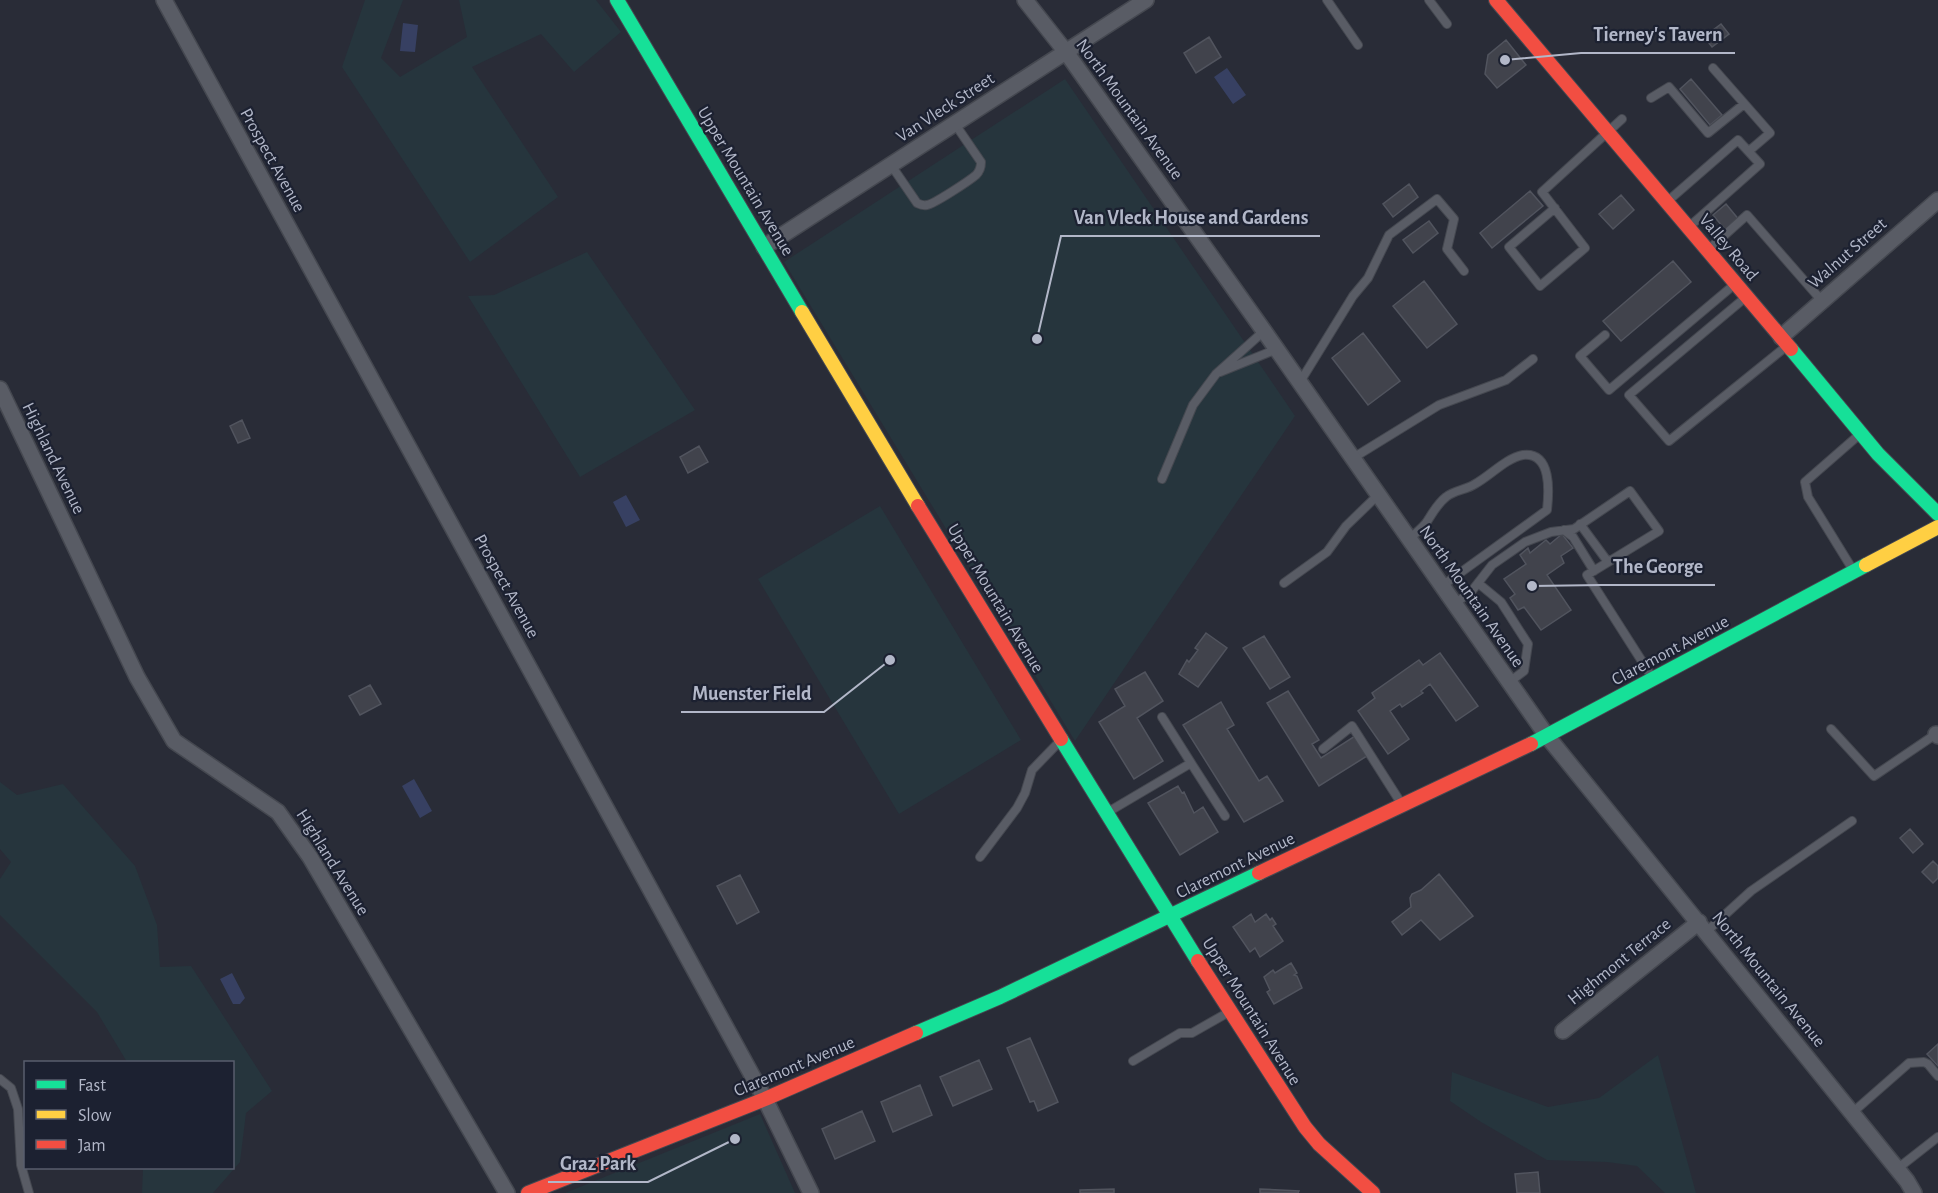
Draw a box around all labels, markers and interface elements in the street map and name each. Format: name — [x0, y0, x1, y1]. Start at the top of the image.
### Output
callout: Tierney's Tavern — [1581, 15, 1735, 53]
text: Tierney's Tavern — [1593, 25, 1723, 45]
street label: North Mountain Avenue — [1072, 36, 1186, 183]
street label: Van Vleck Street — [893, 69, 998, 146]
street label: Upper Mountain Avenue — [694, 104, 797, 259]
street label: Prospect Avenue — [236, 105, 308, 216]
callout: Van Vleck House and Gardens — [1061, 198, 1320, 236]
text: Van Vleck House and Gardens — [1074, 208, 1309, 228]
street label: Valley Road — [1695, 211, 1761, 285]
street label: Walnut Street — [1805, 215, 1891, 293]
street label: Highland Avenue — [18, 400, 88, 517]
street label: Upper Mountain Avenue — [944, 521, 1047, 676]
street label: North Mountain Avenue — [1415, 522, 1527, 671]
street label: Prospect Avenue — [470, 531, 542, 642]
callout: The George — [1601, 547, 1715, 585]
text: The George — [1613, 557, 1703, 577]
street label: Claremont Avenue — [1609, 613, 1732, 689]
callout: Muenster Field — [681, 674, 824, 712]
text: Muenster Field — [692, 684, 812, 704]
street label: Highland Avenue — [292, 806, 372, 919]
street label: Claremont Avenue — [1173, 829, 1298, 902]
street label: North Mountain Avenue — [1708, 908, 1828, 1051]
street label: Highmont Terrace — [1565, 915, 1674, 1009]
street label: Upper Mountain Avenue — [1198, 934, 1304, 1089]
street label: Claremont Avenue — [731, 1033, 858, 1101]
legend — [24, 1061, 234, 1169]
text: Fast — [78, 1077, 106, 1095]
text: Slow — [78, 1107, 111, 1125]
text: Jam — [78, 1137, 106, 1155]
callout: Graz Park — [548, 1144, 648, 1182]
text: Graz Park — [560, 1154, 636, 1174]

